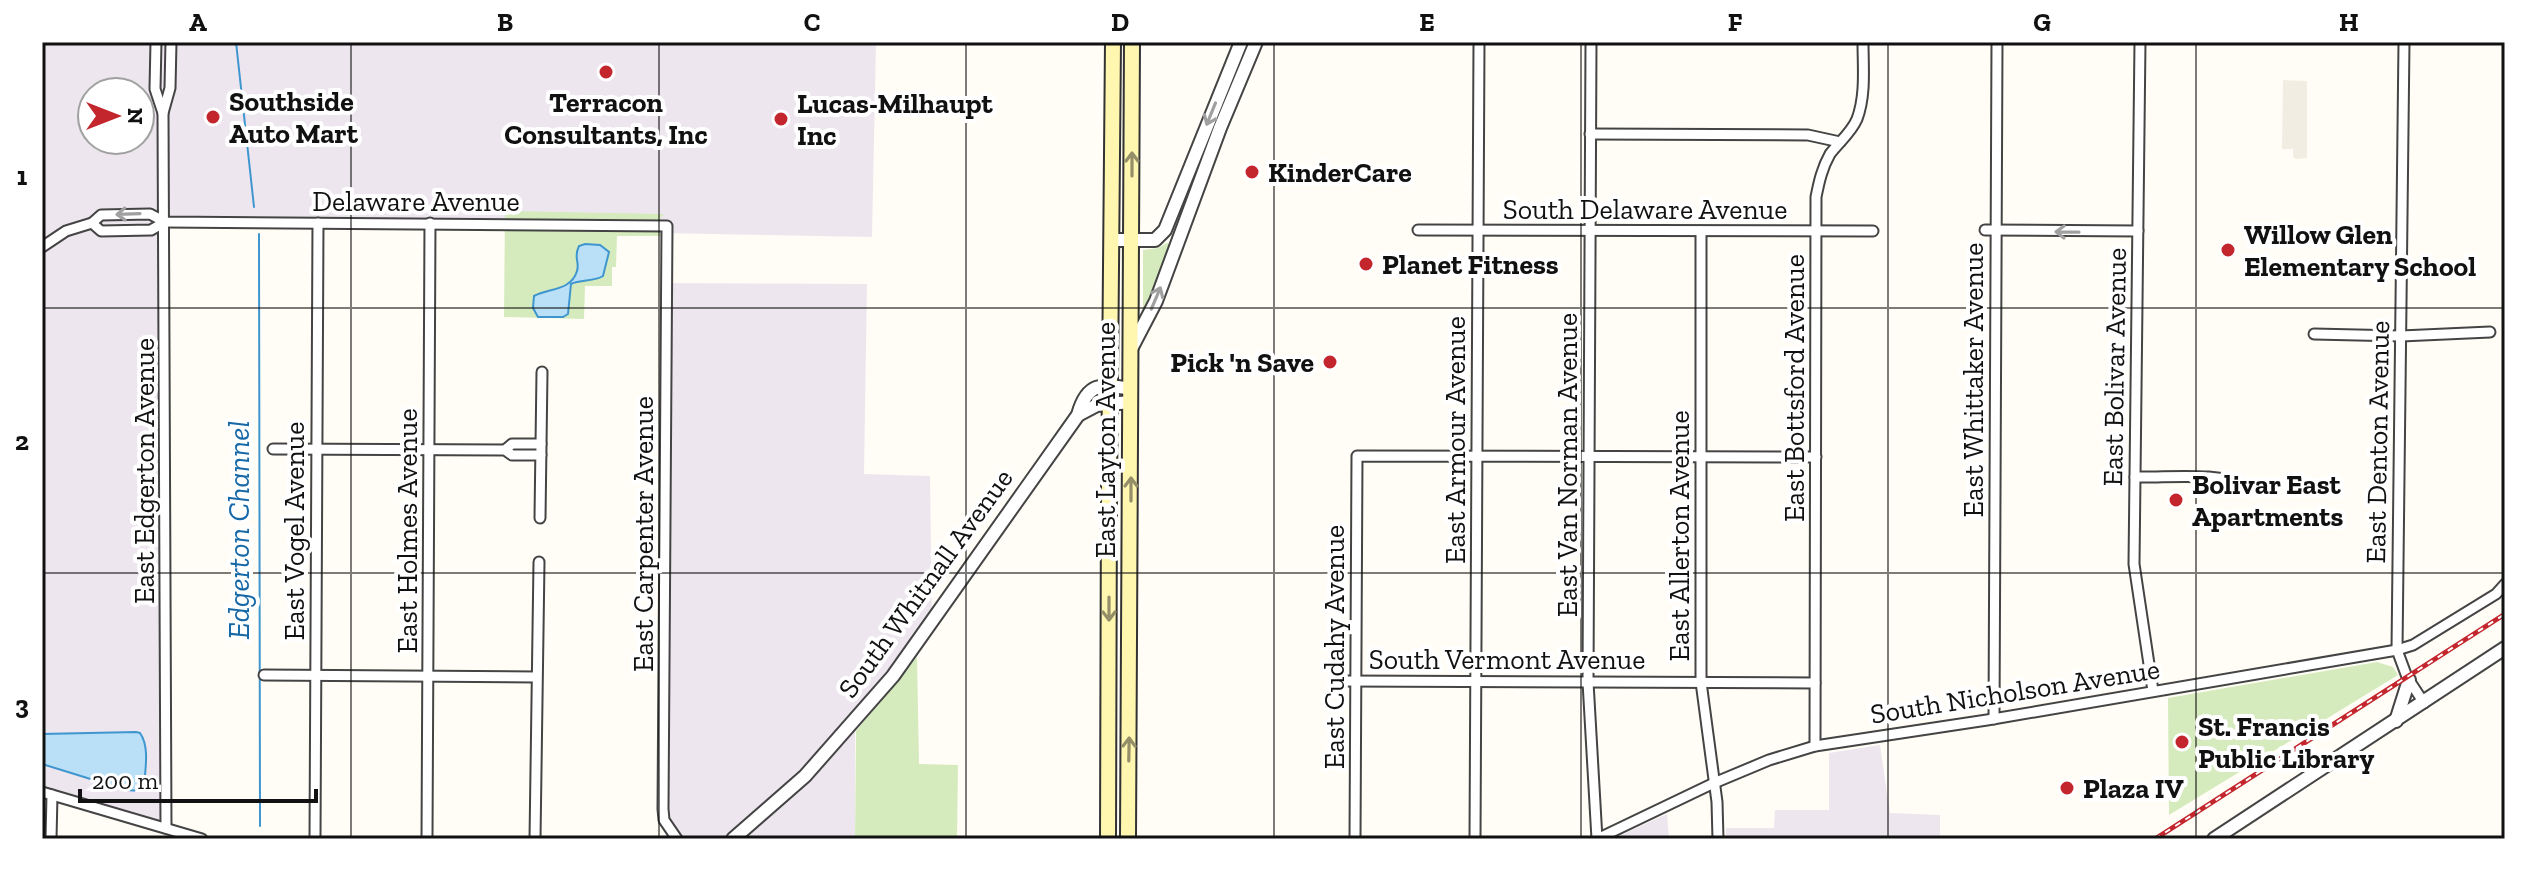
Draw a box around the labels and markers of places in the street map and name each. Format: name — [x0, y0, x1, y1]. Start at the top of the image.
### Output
marker: Terracon Consultants, Inc — [597, 63, 615, 81]
place label: Southside Auto Mart — [229, 85, 359, 150]
place label: Terracon Consultants, Inc — [504, 86, 708, 151]
place label: Lucas-Milhaupt Inc — [797, 87, 994, 152]
marker: Southside Auto Mart — [204, 108, 222, 126]
marker: Lucas-Milhaupt Inc — [772, 110, 790, 128]
place label: KinderCare — [1268, 156, 1412, 189]
marker: KinderCare — [1243, 163, 1261, 181]
place label: Willow Glen Elementary School — [2244, 218, 2476, 283]
marker: Willow Glen Elementary School — [2219, 241, 2237, 259]
place label: Planet Fitness — [1382, 248, 1559, 281]
marker: Planet Fitness — [1357, 255, 1375, 273]
place label: Pick 'n Save — [1170, 346, 1314, 379]
marker: Pick 'n Save — [1321, 353, 1339, 371]
place label: Bolivar East Apartments — [2192, 468, 2343, 533]
marker: Bolivar East Apartments — [2167, 491, 2185, 509]
place label: St. Francis Public Library — [2198, 710, 2375, 775]
marker: St. Francis Public Library — [2173, 733, 2191, 751]
place label: Plaza IV — [2083, 772, 2185, 805]
marker: Plaza IV — [2058, 779, 2076, 797]

